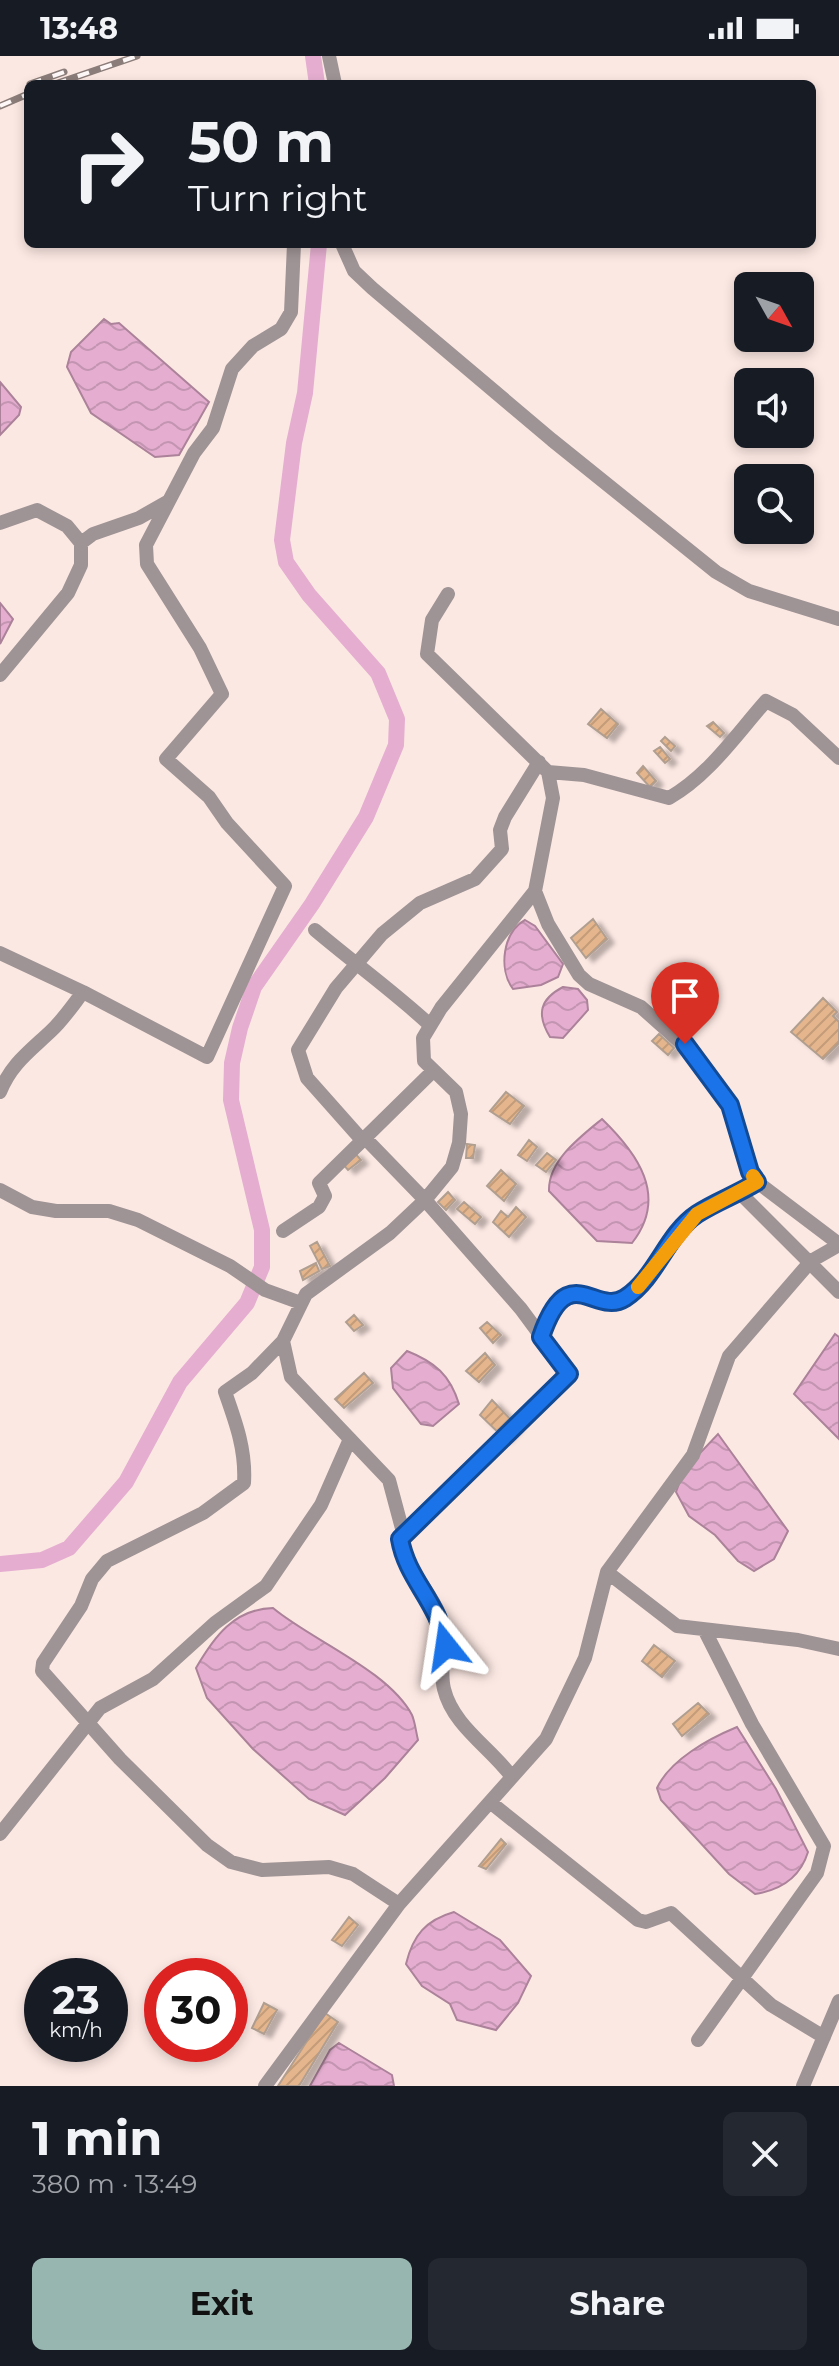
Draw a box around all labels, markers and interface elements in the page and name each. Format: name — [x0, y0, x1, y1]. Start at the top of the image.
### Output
text: 13:48 — [40, 10, 118, 47]
text: 50 m — [188, 108, 334, 176]
icon: right — [56, 112, 160, 216]
text: Turn right — [188, 176, 368, 220]
north arrow — [734, 272, 814, 352]
map controls — [734, 272, 814, 544]
button: sound — [734, 368, 814, 448]
button: search — [734, 464, 814, 544]
pin — [651, 962, 719, 1044]
icon: arrive — [663, 974, 707, 1018]
position arrow — [404, 1604, 488, 1688]
speed limit sign: 30 — [144, 1958, 248, 2062]
text: 23 — [52, 1975, 100, 2024]
text: km/h — [49, 2018, 103, 2042]
text: 1 min — [32, 2109, 162, 2167]
button: close — [723, 2112, 807, 2196]
text: 380 m · 13:49 — [32, 2168, 197, 2200]
button: Exit — [32, 2258, 412, 2350]
button: Share — [428, 2258, 807, 2350]

